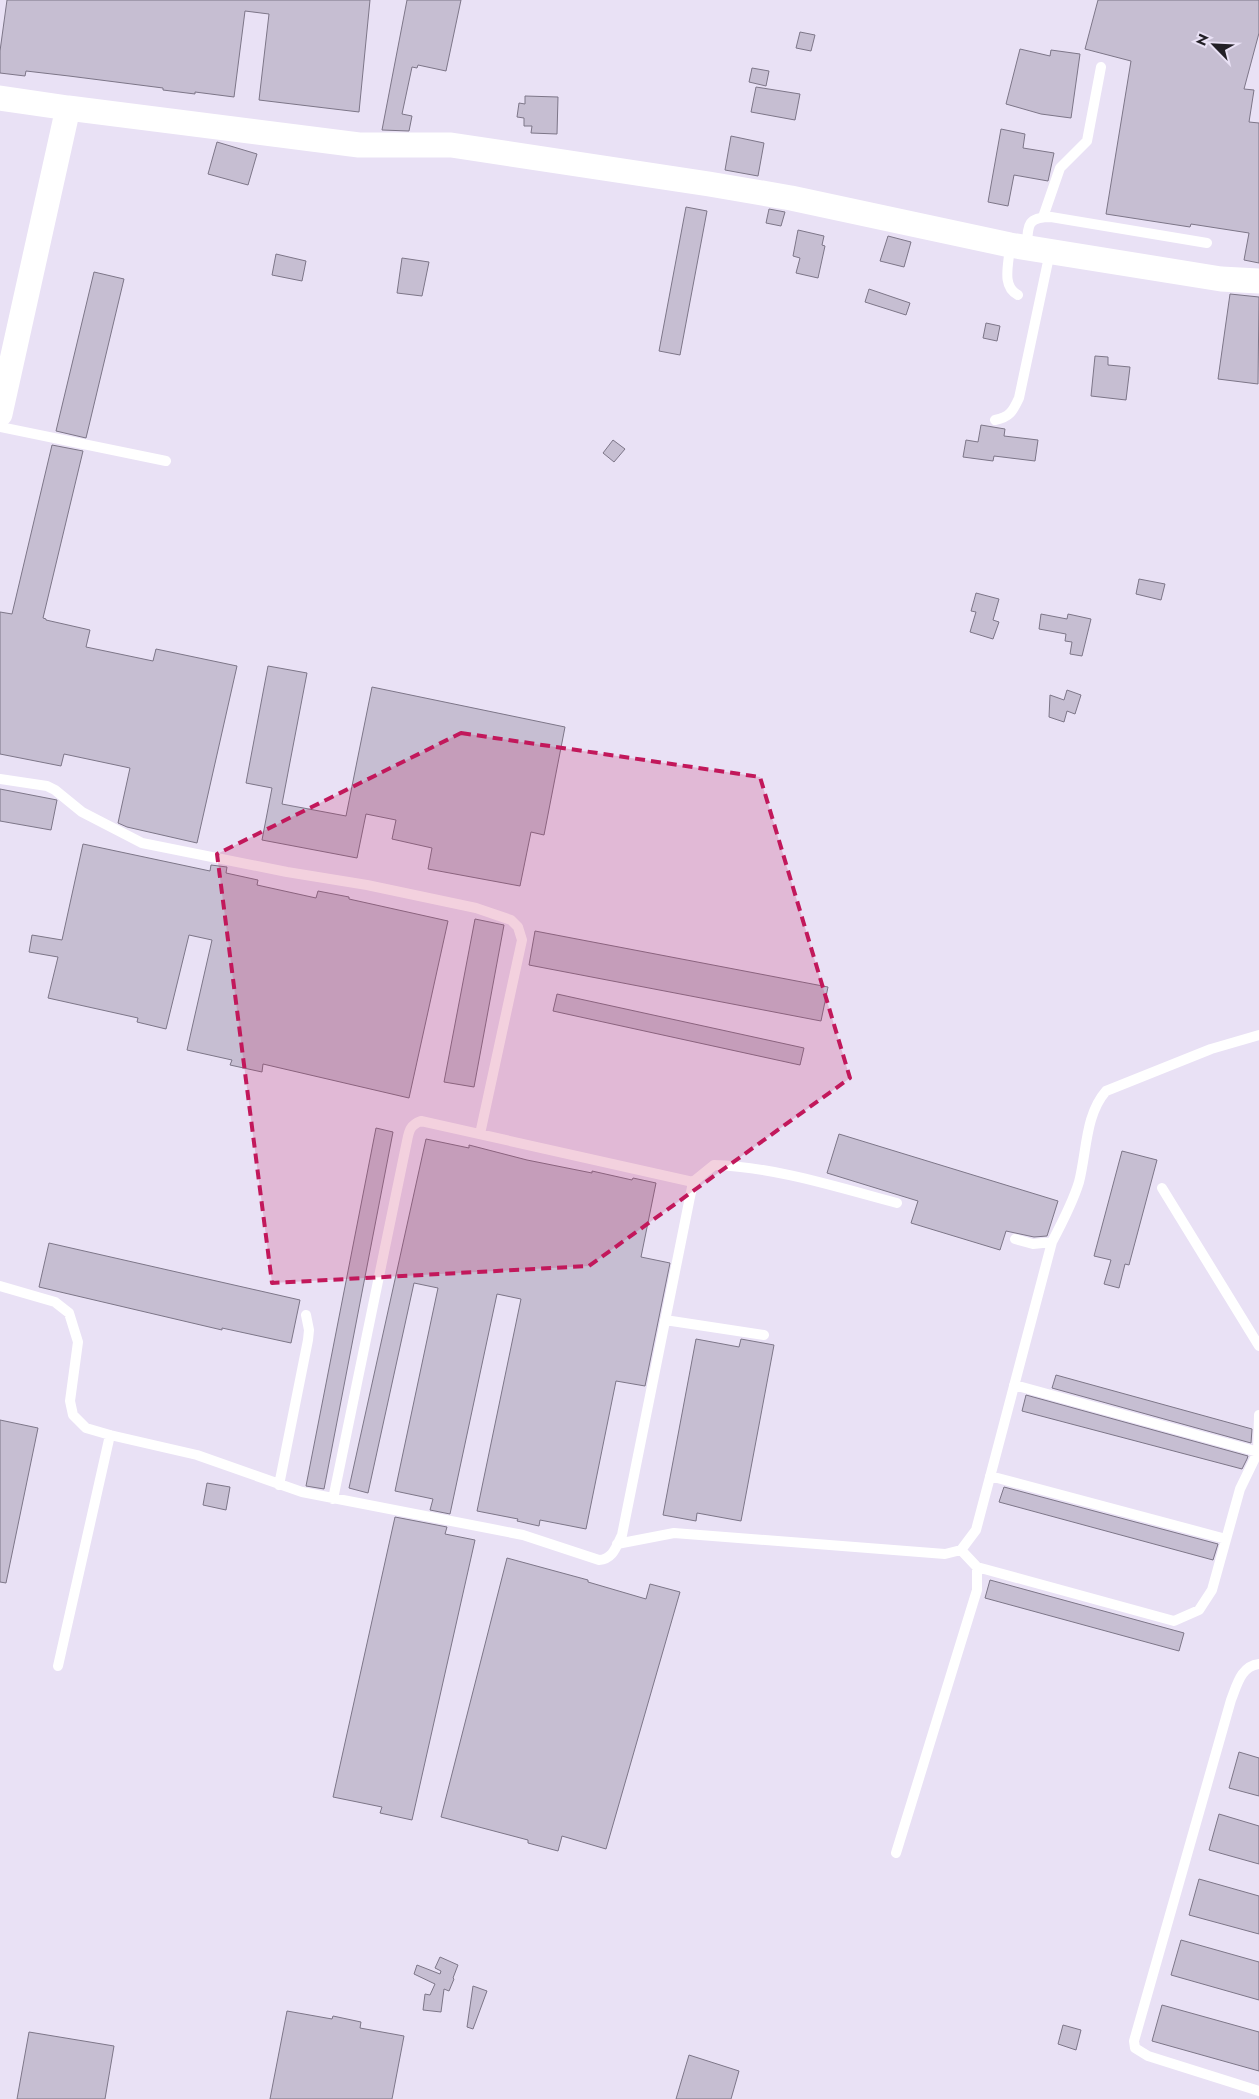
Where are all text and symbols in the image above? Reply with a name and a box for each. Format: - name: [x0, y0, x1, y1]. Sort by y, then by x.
- north arrow: [1189, 20, 1239, 70]
- text: N: [1191, 31, 1214, 49]

